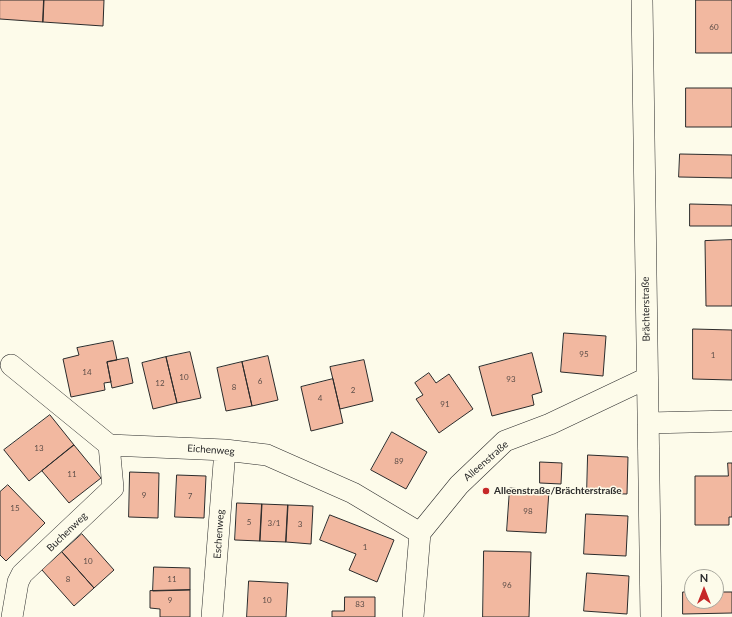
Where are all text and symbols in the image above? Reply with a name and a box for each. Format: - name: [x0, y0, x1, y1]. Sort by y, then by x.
- house number: 60: [709, 22, 719, 32]
- street label: Brächterstraße: [639, 276, 653, 342]
- house number: 95: [579, 349, 589, 359]
- house number: 1: [711, 350, 715, 360]
- house number: 14: [82, 367, 92, 377]
- house number: 10: [179, 372, 189, 382]
- house number: 93: [506, 374, 516, 384]
- house number: 6: [258, 376, 262, 386]
- house number: 12: [155, 378, 165, 388]
- house number: 8: [232, 382, 236, 392]
- house number: 2: [351, 385, 355, 395]
- house number: 4: [318, 393, 322, 403]
- house number: 91: [440, 399, 450, 409]
- street label: Alleenstraße: [461, 438, 511, 484]
- street label: Eichenweg: [187, 442, 235, 458]
- house number: 13: [34, 443, 44, 453]
- house number: 89: [394, 456, 404, 466]
- house number: 11: [67, 469, 77, 479]
- place label: Alleenstraße/Brächterstraße: [494, 485, 622, 497]
- marker: Alleenstraße/Brächterstraße: [481, 486, 491, 496]
- house number: 9: [142, 490, 146, 500]
- house number: 7: [188, 491, 192, 501]
- house number: 15: [10, 503, 20, 513]
- house number: 98: [523, 506, 533, 516]
- street label: Eschenweg: [211, 509, 227, 559]
- street label: Buchenweg: [44, 510, 90, 554]
- house number: 5: [247, 517, 251, 527]
- house number: 3/1: [268, 518, 280, 528]
- house number: 3: [298, 519, 302, 529]
- house number: 1: [363, 542, 367, 552]
- house number: 10: [83, 556, 93, 566]
- north arrow: [684, 569, 724, 609]
- text: N: [700, 571, 708, 584]
- house number: 8: [66, 574, 70, 584]
- house number: 11: [167, 574, 177, 584]
- house number: 96: [502, 580, 512, 590]
- house number: 9: [168, 595, 172, 605]
- house number: 10: [262, 595, 272, 605]
- house number: 83: [355, 599, 365, 609]

